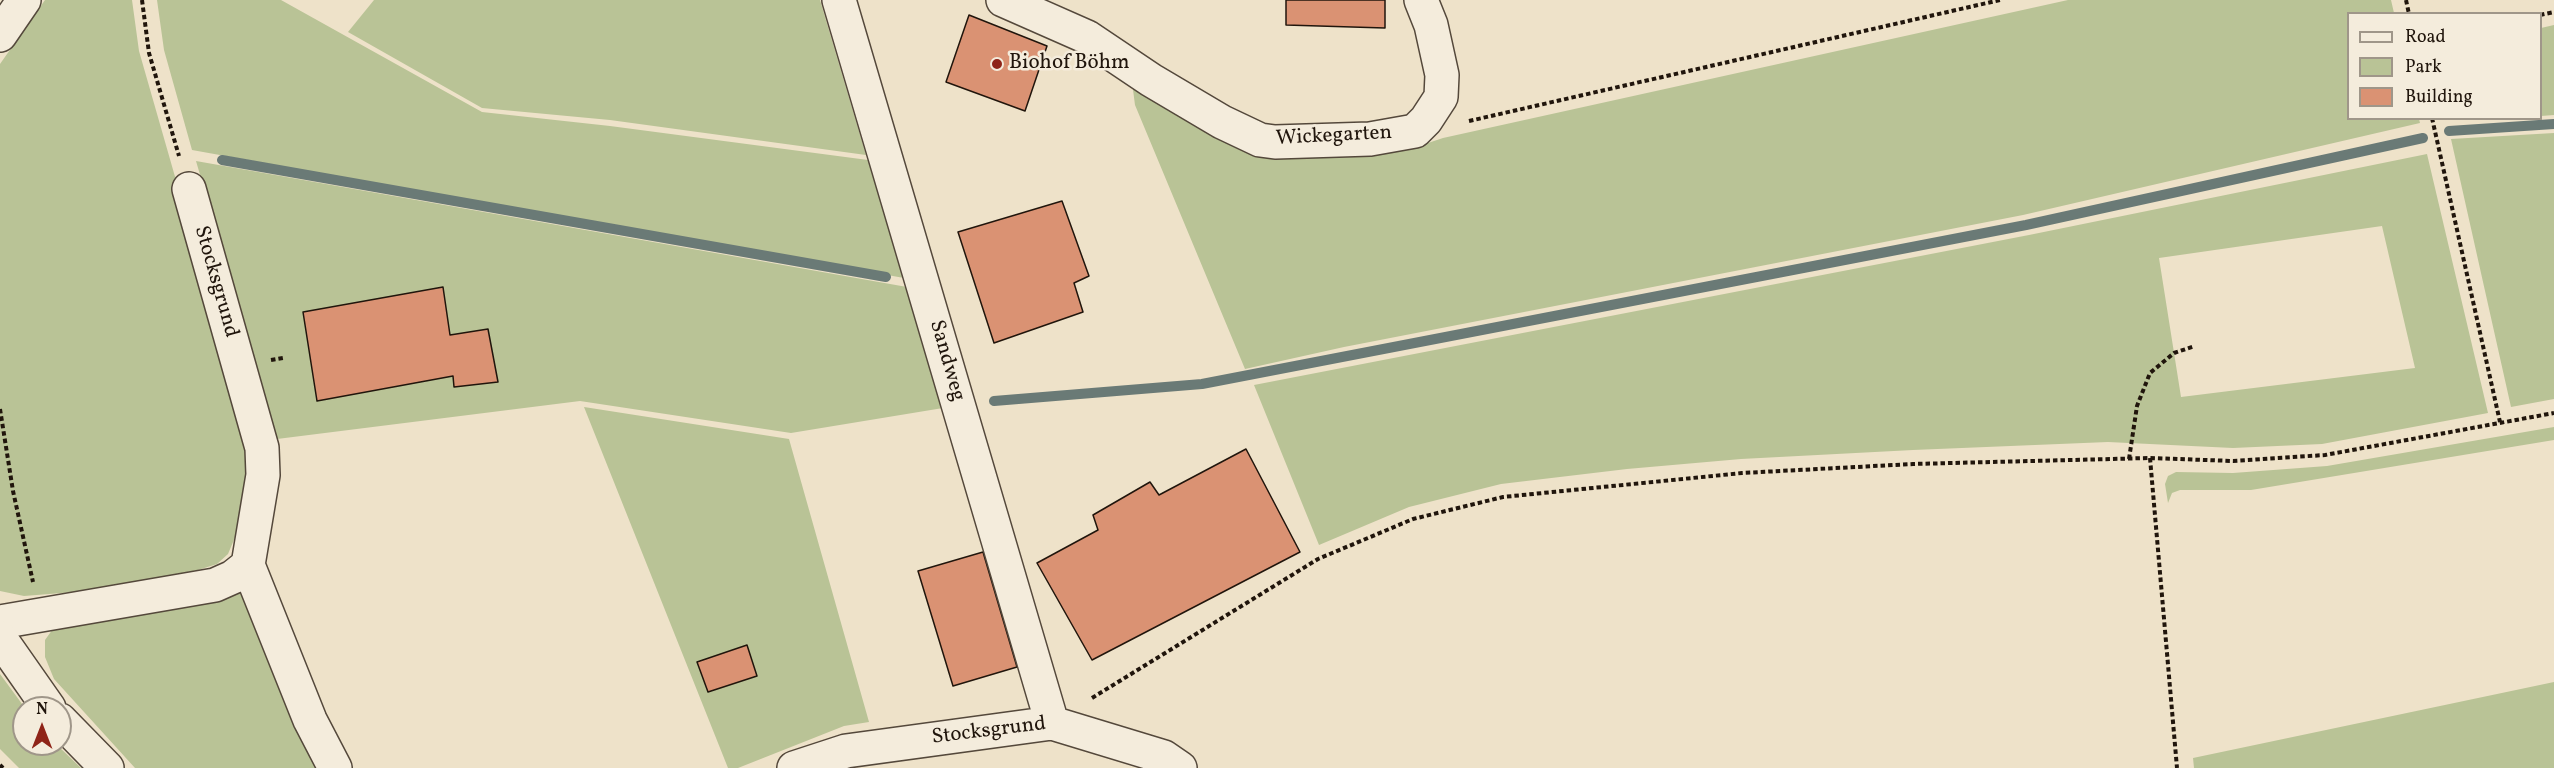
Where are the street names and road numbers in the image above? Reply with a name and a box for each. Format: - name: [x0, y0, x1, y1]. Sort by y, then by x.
- street label: Wickegarten: [1275, 121, 1393, 153]
- street label: Stocksgrund: [187, 223, 243, 341]
- street label: Sandweg: [922, 318, 970, 404]
- street label: Stocksgrund: [930, 712, 1048, 752]

